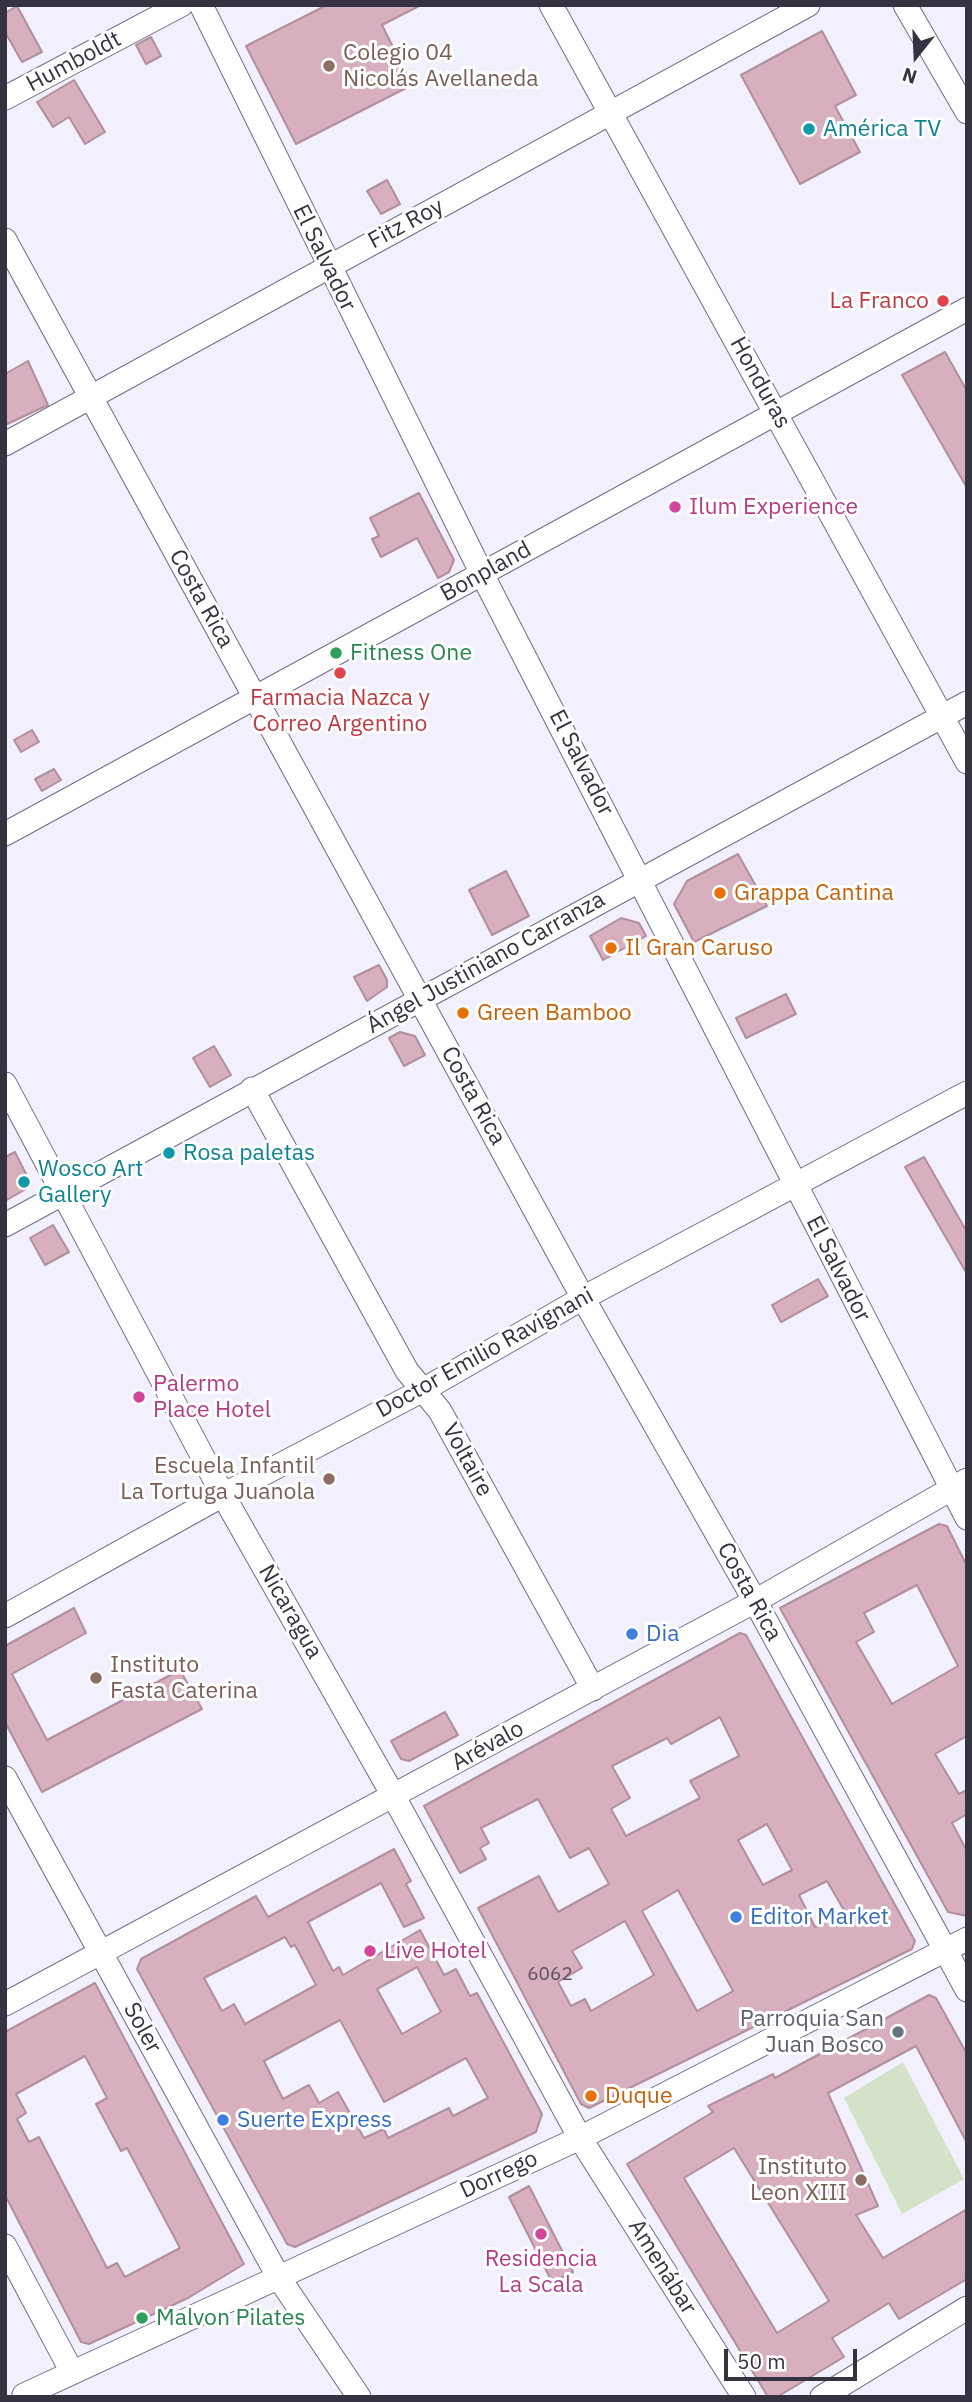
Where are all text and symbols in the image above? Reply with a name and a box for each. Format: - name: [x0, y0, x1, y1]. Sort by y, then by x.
- north arrow: [881, 21, 951, 91]
- street label: Humboldt: [22, 26, 126, 98]
- place label: Colegio 04 Nicolás Avellaneda: [343, 39, 539, 93]
- marker: Colegio 04 Nicolás Avellaneda: [321, 58, 337, 74]
- text: N: [899, 62, 920, 90]
- place label: América TV: [823, 115, 941, 143]
- marker: América TV: [801, 121, 817, 137]
- street label: Fitz Roy: [364, 193, 448, 255]
- street label: El Salvador: [286, 200, 362, 316]
- place label: La Franco: [829, 287, 929, 315]
- marker: La Franco: [935, 293, 951, 309]
- street label: Honduras: [724, 332, 796, 434]
- place label: Ilum Experience: [689, 493, 858, 521]
- marker: Ilum Experience: [667, 499, 683, 515]
- street label: Bonpland: [436, 536, 536, 608]
- street label: Costa Rica: [163, 545, 239, 653]
- place label: Fitness One: [350, 639, 472, 667]
- marker: Fitness One: [328, 645, 344, 661]
- marker: Farmacia Nazca y Correo Argentino: [332, 665, 348, 681]
- place label: Farmacia Nazca y Correo Argentino: [250, 684, 430, 738]
- street label: El Salvador: [543, 706, 619, 820]
- place label: Grappa Cantina: [734, 879, 894, 907]
- marker: Grappa Cantina: [712, 885, 728, 901]
- street label: Ángel Justiniano Carranza: [362, 886, 610, 1040]
- place label: Il Gran Caruso: [625, 934, 773, 962]
- marker: Il Gran Caruso: [603, 940, 619, 956]
- place label: Green Bamboo: [477, 999, 632, 1027]
- marker: Green Bamboo: [455, 1005, 471, 1021]
- street label: Costa Rica: [435, 1042, 511, 1150]
- place label: Rosa paletas: [183, 1139, 315, 1167]
- marker: Rosa paletas: [161, 1145, 177, 1161]
- place label: Wosco Art Gallery: [38, 1155, 143, 1209]
- marker: Wosco Art Gallery: [16, 1174, 32, 1190]
- street label: El Salvador: [800, 1212, 876, 1326]
- street label: Doctor Emilio Ravignani: [372, 1282, 598, 1424]
- place label: Palermo Place Hotel: [153, 1370, 271, 1424]
- marker: Palermo Place Hotel: [131, 1389, 147, 1405]
- street label: Voltaire: [436, 1419, 498, 1501]
- place label: Escuela Infantil La Tortuga Juanola: [120, 1452, 315, 1506]
- marker: Escuela Infantil La Tortuga Juanola: [321, 1471, 337, 1487]
- street label: Costa Rica: [711, 1538, 787, 1646]
- street label: Nicaragua: [252, 1560, 328, 1664]
- place label: Dia: [646, 1620, 679, 1648]
- marker: Dia: [624, 1626, 640, 1642]
- place label: Instituto Fasta Caterina: [110, 1651, 258, 1705]
- marker: Instituto Fasta Caterina: [88, 1670, 104, 1686]
- street label: Arévalo: [447, 1715, 529, 1777]
- place label: Editor Market: [750, 1903, 889, 1931]
- marker: Editor Market: [728, 1909, 744, 1925]
- place label: Live Hotel: [384, 1937, 486, 1965]
- marker: Live Hotel: [362, 1943, 378, 1959]
- house number: 6062: [527, 1964, 573, 1986]
- street label: Soler: [117, 1998, 167, 2058]
- place label: Parroquia San Juan Bosco: [740, 2005, 884, 2059]
- marker: Parroquia San Juan Bosco: [890, 2024, 906, 2040]
- place label: Duque: [605, 2082, 673, 2110]
- marker: Duque: [583, 2088, 599, 2104]
- place label: Suerte Express: [237, 2106, 392, 2134]
- marker: Suerte Express: [215, 2112, 231, 2128]
- street label: Dorrego: [456, 2145, 542, 2205]
- place label: Instituto Leon XIII: [750, 2153, 847, 2207]
- marker: Instituto Leon XIII: [853, 2172, 869, 2188]
- street label: Amenábar: [622, 2214, 702, 2320]
- marker: Residencia La Scala: [533, 2226, 549, 2242]
- place label: Residencia La Scala: [485, 2245, 597, 2299]
- place label: Malvon Pilates: [156, 2304, 306, 2332]
- marker: Malvon Pilates: [134, 2310, 150, 2326]
- scale bar: [727, 2336, 860, 2380]
- text: 50 m: [737, 2347, 786, 2375]

